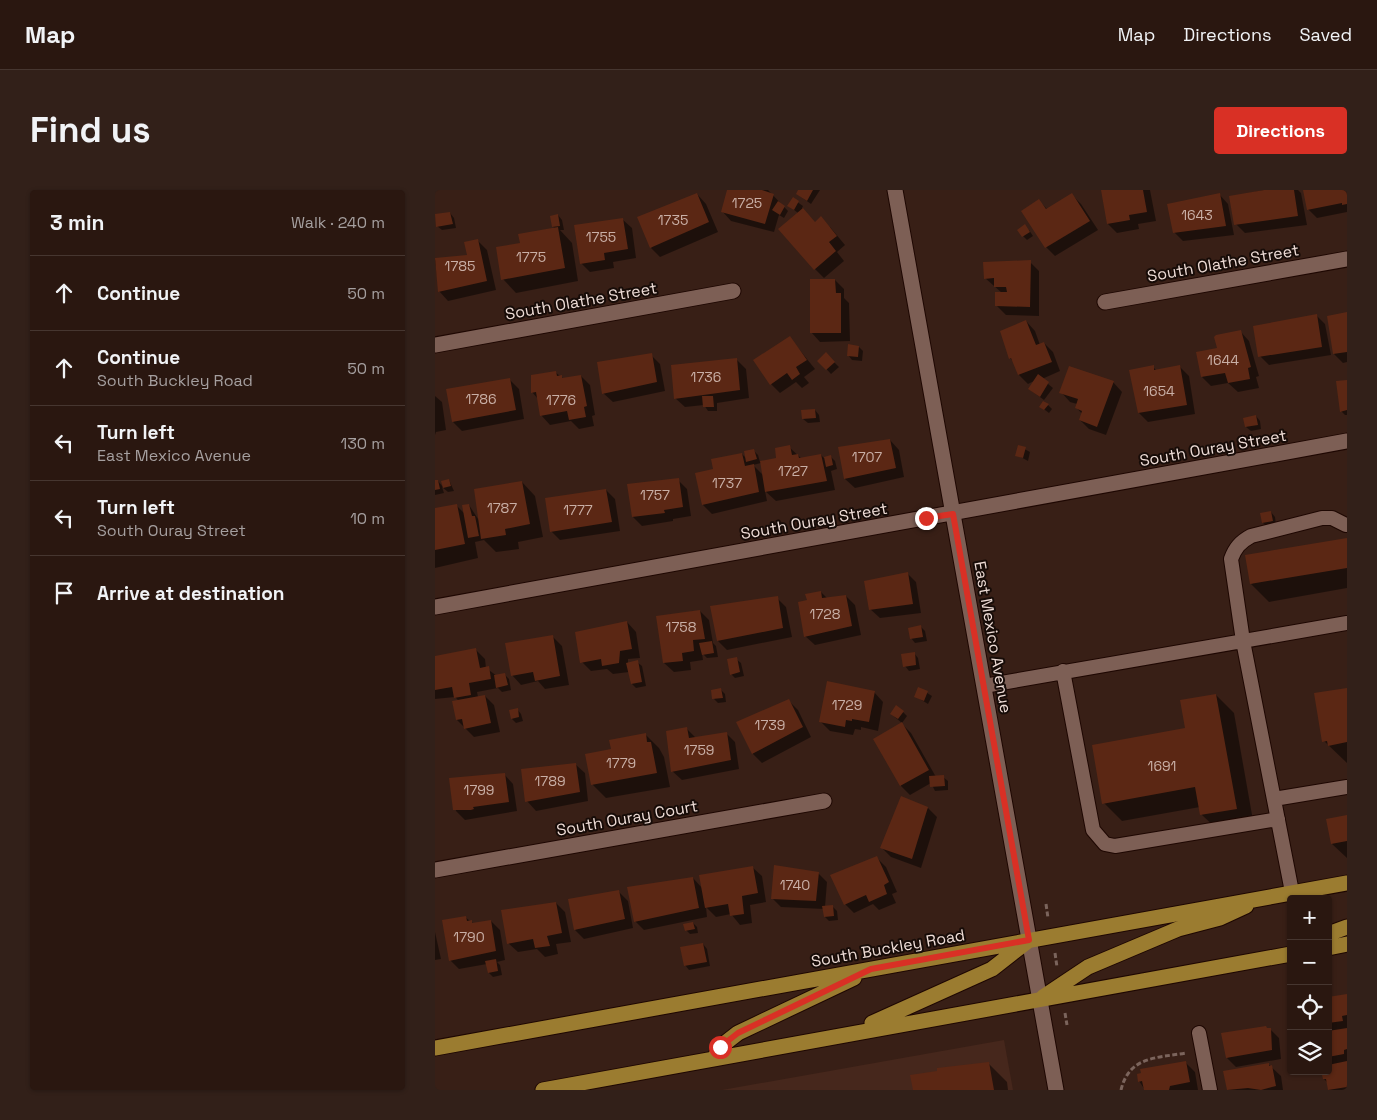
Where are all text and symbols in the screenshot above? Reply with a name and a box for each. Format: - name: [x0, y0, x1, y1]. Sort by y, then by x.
- text: Map: [25, 19, 75, 50]
- text: Map: [1118, 23, 1155, 46]
- text: Directions: [1183, 23, 1272, 46]
- text: Saved: [1300, 23, 1352, 46]
- button: Directions: [1214, 107, 1347, 154]
- text: Find us: [30, 108, 151, 152]
- house number: 1725: [732, 194, 762, 212]
- house number: 1643: [1181, 206, 1213, 224]
- text: 3 min: [50, 209, 105, 236]
- house number: 1735: [658, 211, 688, 229]
- text: Walk · 240 m: [291, 212, 385, 233]
- house number: 1755: [586, 228, 616, 246]
- street label: South Olathe Street: [1145, 239, 1301, 287]
- house number: 1775: [516, 248, 546, 266]
- house number: 1785: [445, 257, 475, 275]
- street label: South Olathe Street: [503, 277, 659, 325]
- icon: ahead: [50, 279, 78, 307]
- text: Continue: [97, 281, 180, 306]
- text: 50 m: [347, 283, 385, 304]
- text: Continue: [97, 345, 180, 370]
- house number: 1644: [1207, 351, 1239, 369]
- icon: ahead: [50, 354, 78, 382]
- text: 50 m: [347, 358, 385, 379]
- house number: 1736: [691, 368, 721, 386]
- text: South Buckley Road: [97, 370, 253, 391]
- house number: 1654: [1143, 382, 1175, 400]
- house number: 1786: [466, 390, 497, 408]
- house number: 1776: [546, 391, 576, 409]
- text: Turn left: [97, 420, 175, 445]
- street label: South Ouray Street: [1138, 425, 1288, 471]
- icon: left: [50, 429, 78, 457]
- text: 130 m: [341, 433, 385, 454]
- text: East Mexico Avenue: [97, 445, 251, 466]
- house number: 1707: [852, 448, 882, 466]
- house number: 1727: [778, 462, 808, 480]
- house number: 1737: [712, 474, 742, 492]
- house number: 1757: [640, 486, 670, 504]
- text: Turn left: [97, 495, 175, 520]
- street label: South Ouray Street: [739, 498, 889, 544]
- house number: 1787: [487, 499, 517, 517]
- house number: 1777: [563, 501, 593, 519]
- icon: left: [50, 504, 78, 532]
- route end: [915, 507, 938, 530]
- text: 10 m: [350, 508, 385, 529]
- text: South Ouray Street: [97, 520, 246, 541]
- street label: East Mexico Avenue: [969, 559, 1017, 715]
- icon: arrive: [50, 579, 78, 607]
- text: Arrive at destination: [97, 581, 285, 606]
- house number: 1728: [810, 605, 841, 623]
- house number: 1758: [666, 618, 697, 636]
- house number: 1729: [832, 696, 862, 714]
- house number: 1739: [755, 716, 785, 734]
- house number: 1759: [684, 741, 714, 759]
- house number: 1779: [606, 754, 636, 772]
- house number: 1691: [1148, 757, 1176, 775]
- house number: 1789: [535, 772, 566, 790]
- house number: 1799: [464, 781, 494, 799]
- street label: South Ouray Court: [555, 795, 699, 841]
- house number: 1740: [780, 876, 810, 894]
- map controls: [1287, 895, 1332, 1075]
- button: +: [1287, 895, 1332, 940]
- street label: South Buckley Road: [809, 924, 967, 972]
- house number: 1790: [453, 928, 485, 946]
- button: −: [1287, 940, 1332, 985]
- button: locate: [1287, 985, 1332, 1030]
- button: layers: [1287, 1030, 1332, 1075]
- route start: [709, 1036, 732, 1059]

